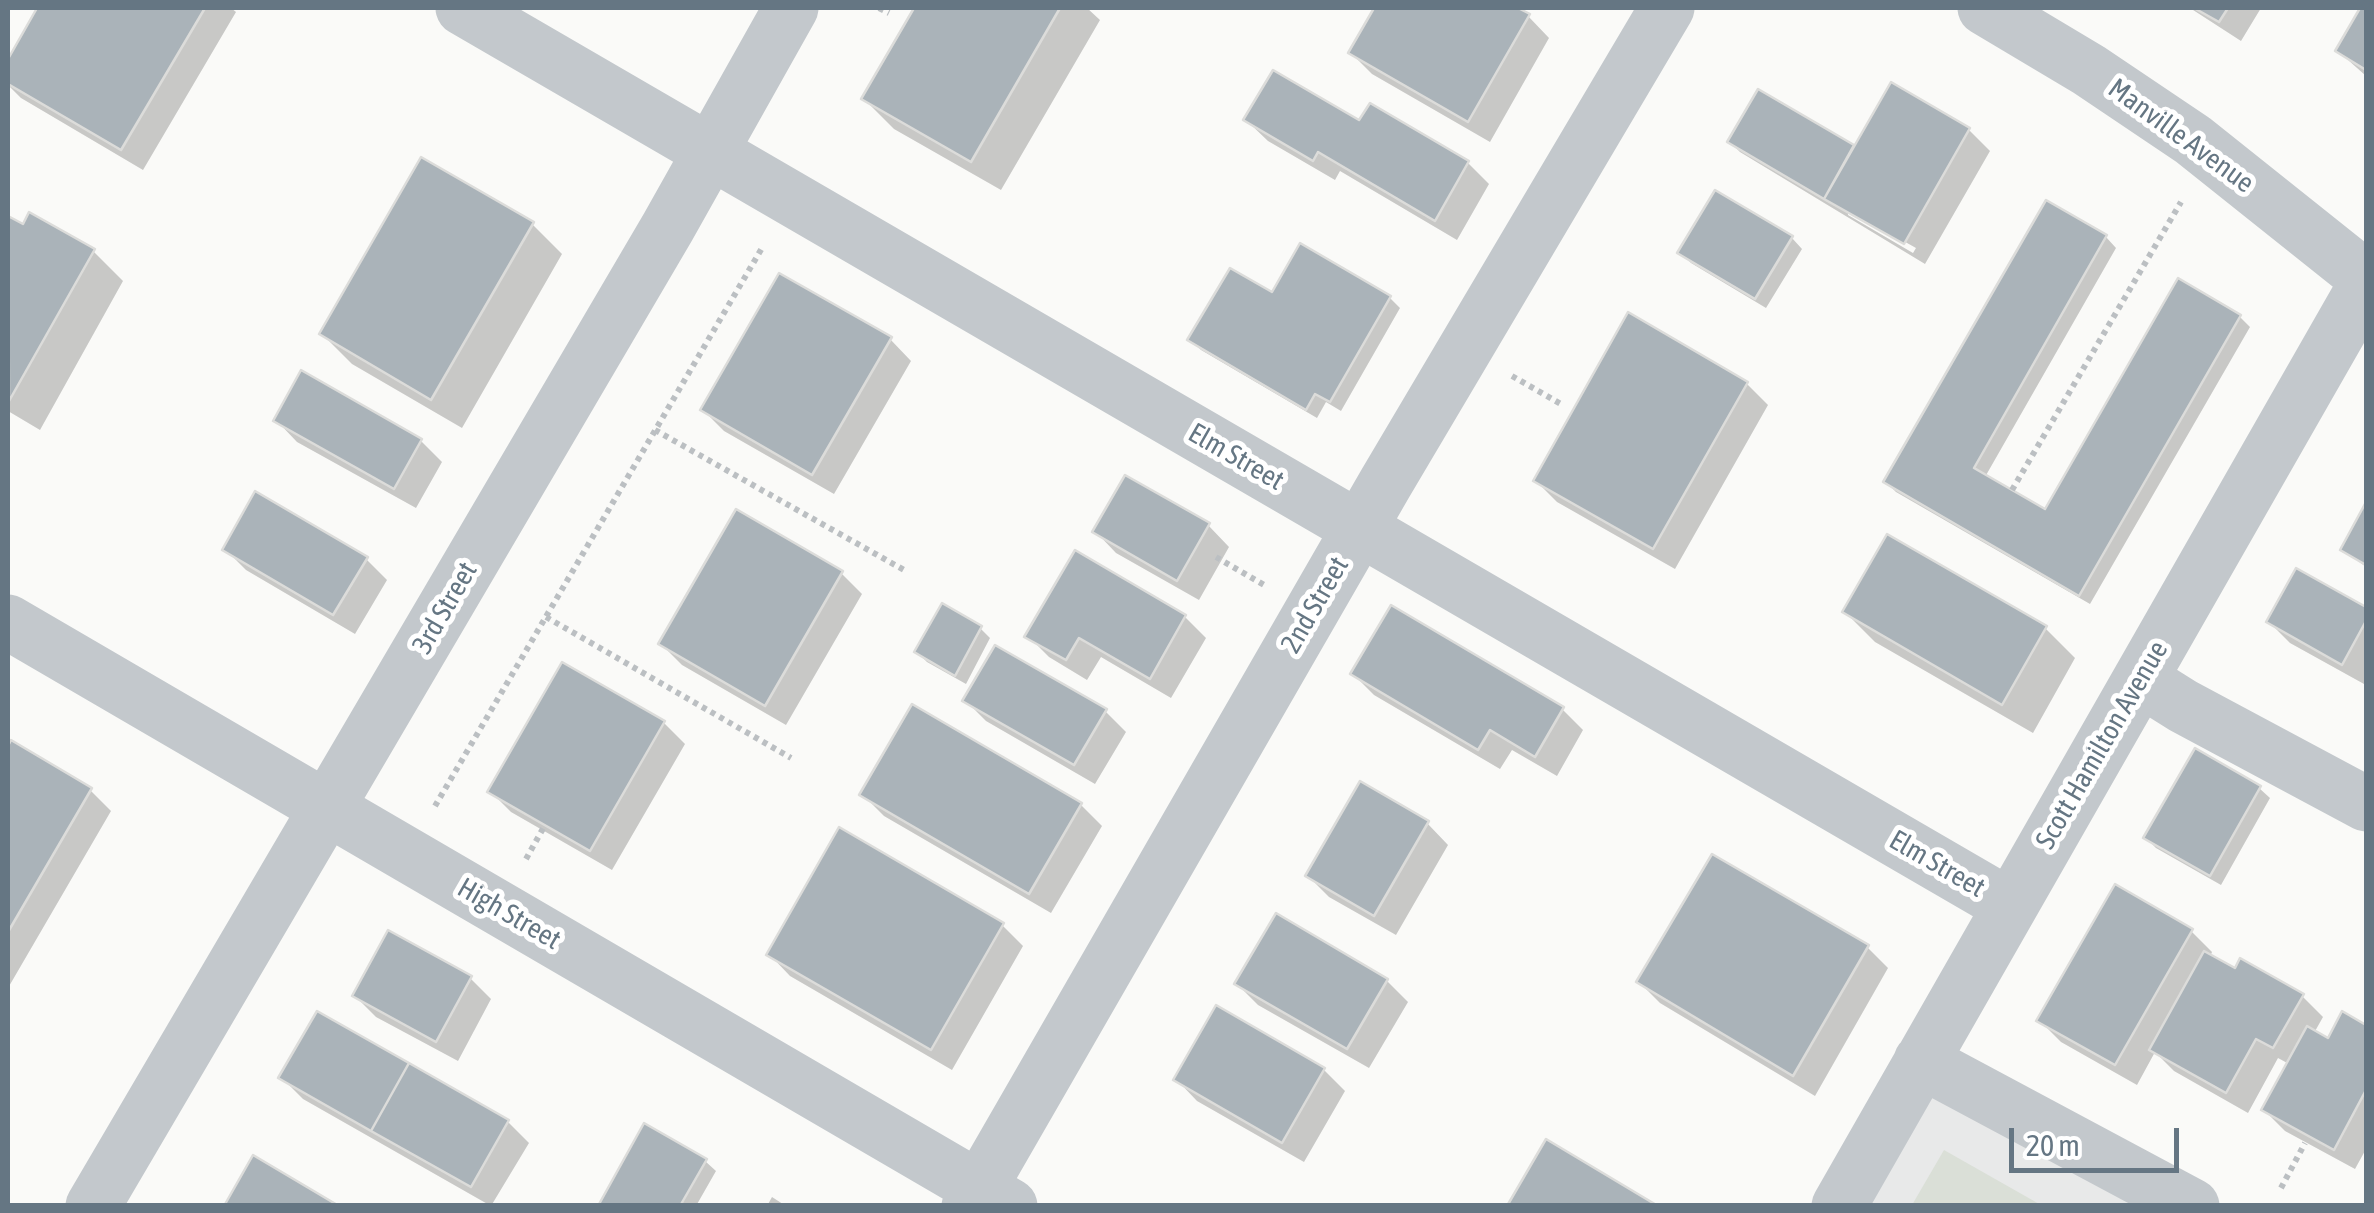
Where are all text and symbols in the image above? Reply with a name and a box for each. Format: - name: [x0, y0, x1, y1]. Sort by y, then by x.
- street label: Manville Avenue: [2102, 72, 2260, 200]
- street label: Elm Street: [1182, 416, 1290, 498]
- street label: 2nd Street: [1274, 551, 1356, 659]
- street label: 3rd Street: [405, 556, 485, 660]
- street label: Scott Hamilton Avenue: [2029, 635, 2175, 855]
- street label: Elm Street: [1883, 823, 1991, 905]
- street label: High Street: [451, 871, 567, 957]
- scale bar: [2014, 1108, 2184, 1170]
- text: 20 m: [2026, 1128, 2080, 1162]

